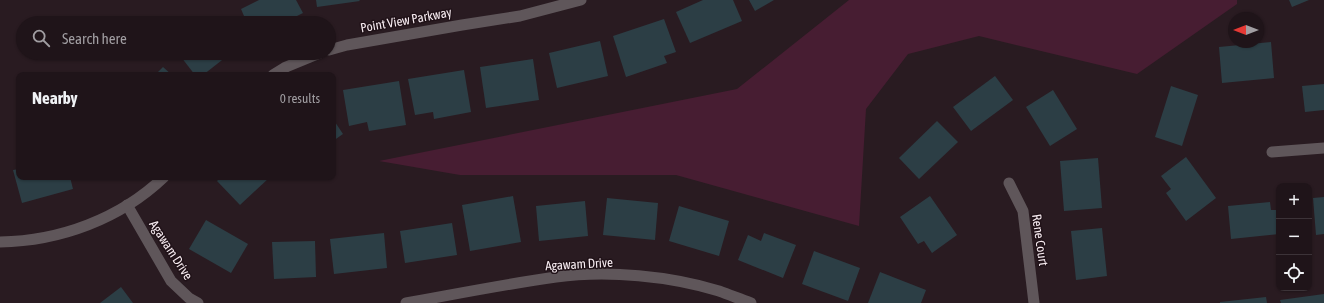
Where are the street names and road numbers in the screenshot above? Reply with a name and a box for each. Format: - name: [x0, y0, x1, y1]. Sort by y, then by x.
- street label: Point View Parkway: [359, 4, 454, 35]
- street label: Rene Court: [1029, 213, 1051, 267]
- street label: Agawam Drive: [146, 217, 196, 283]
- street label: Agawam Drive: [545, 255, 613, 273]

